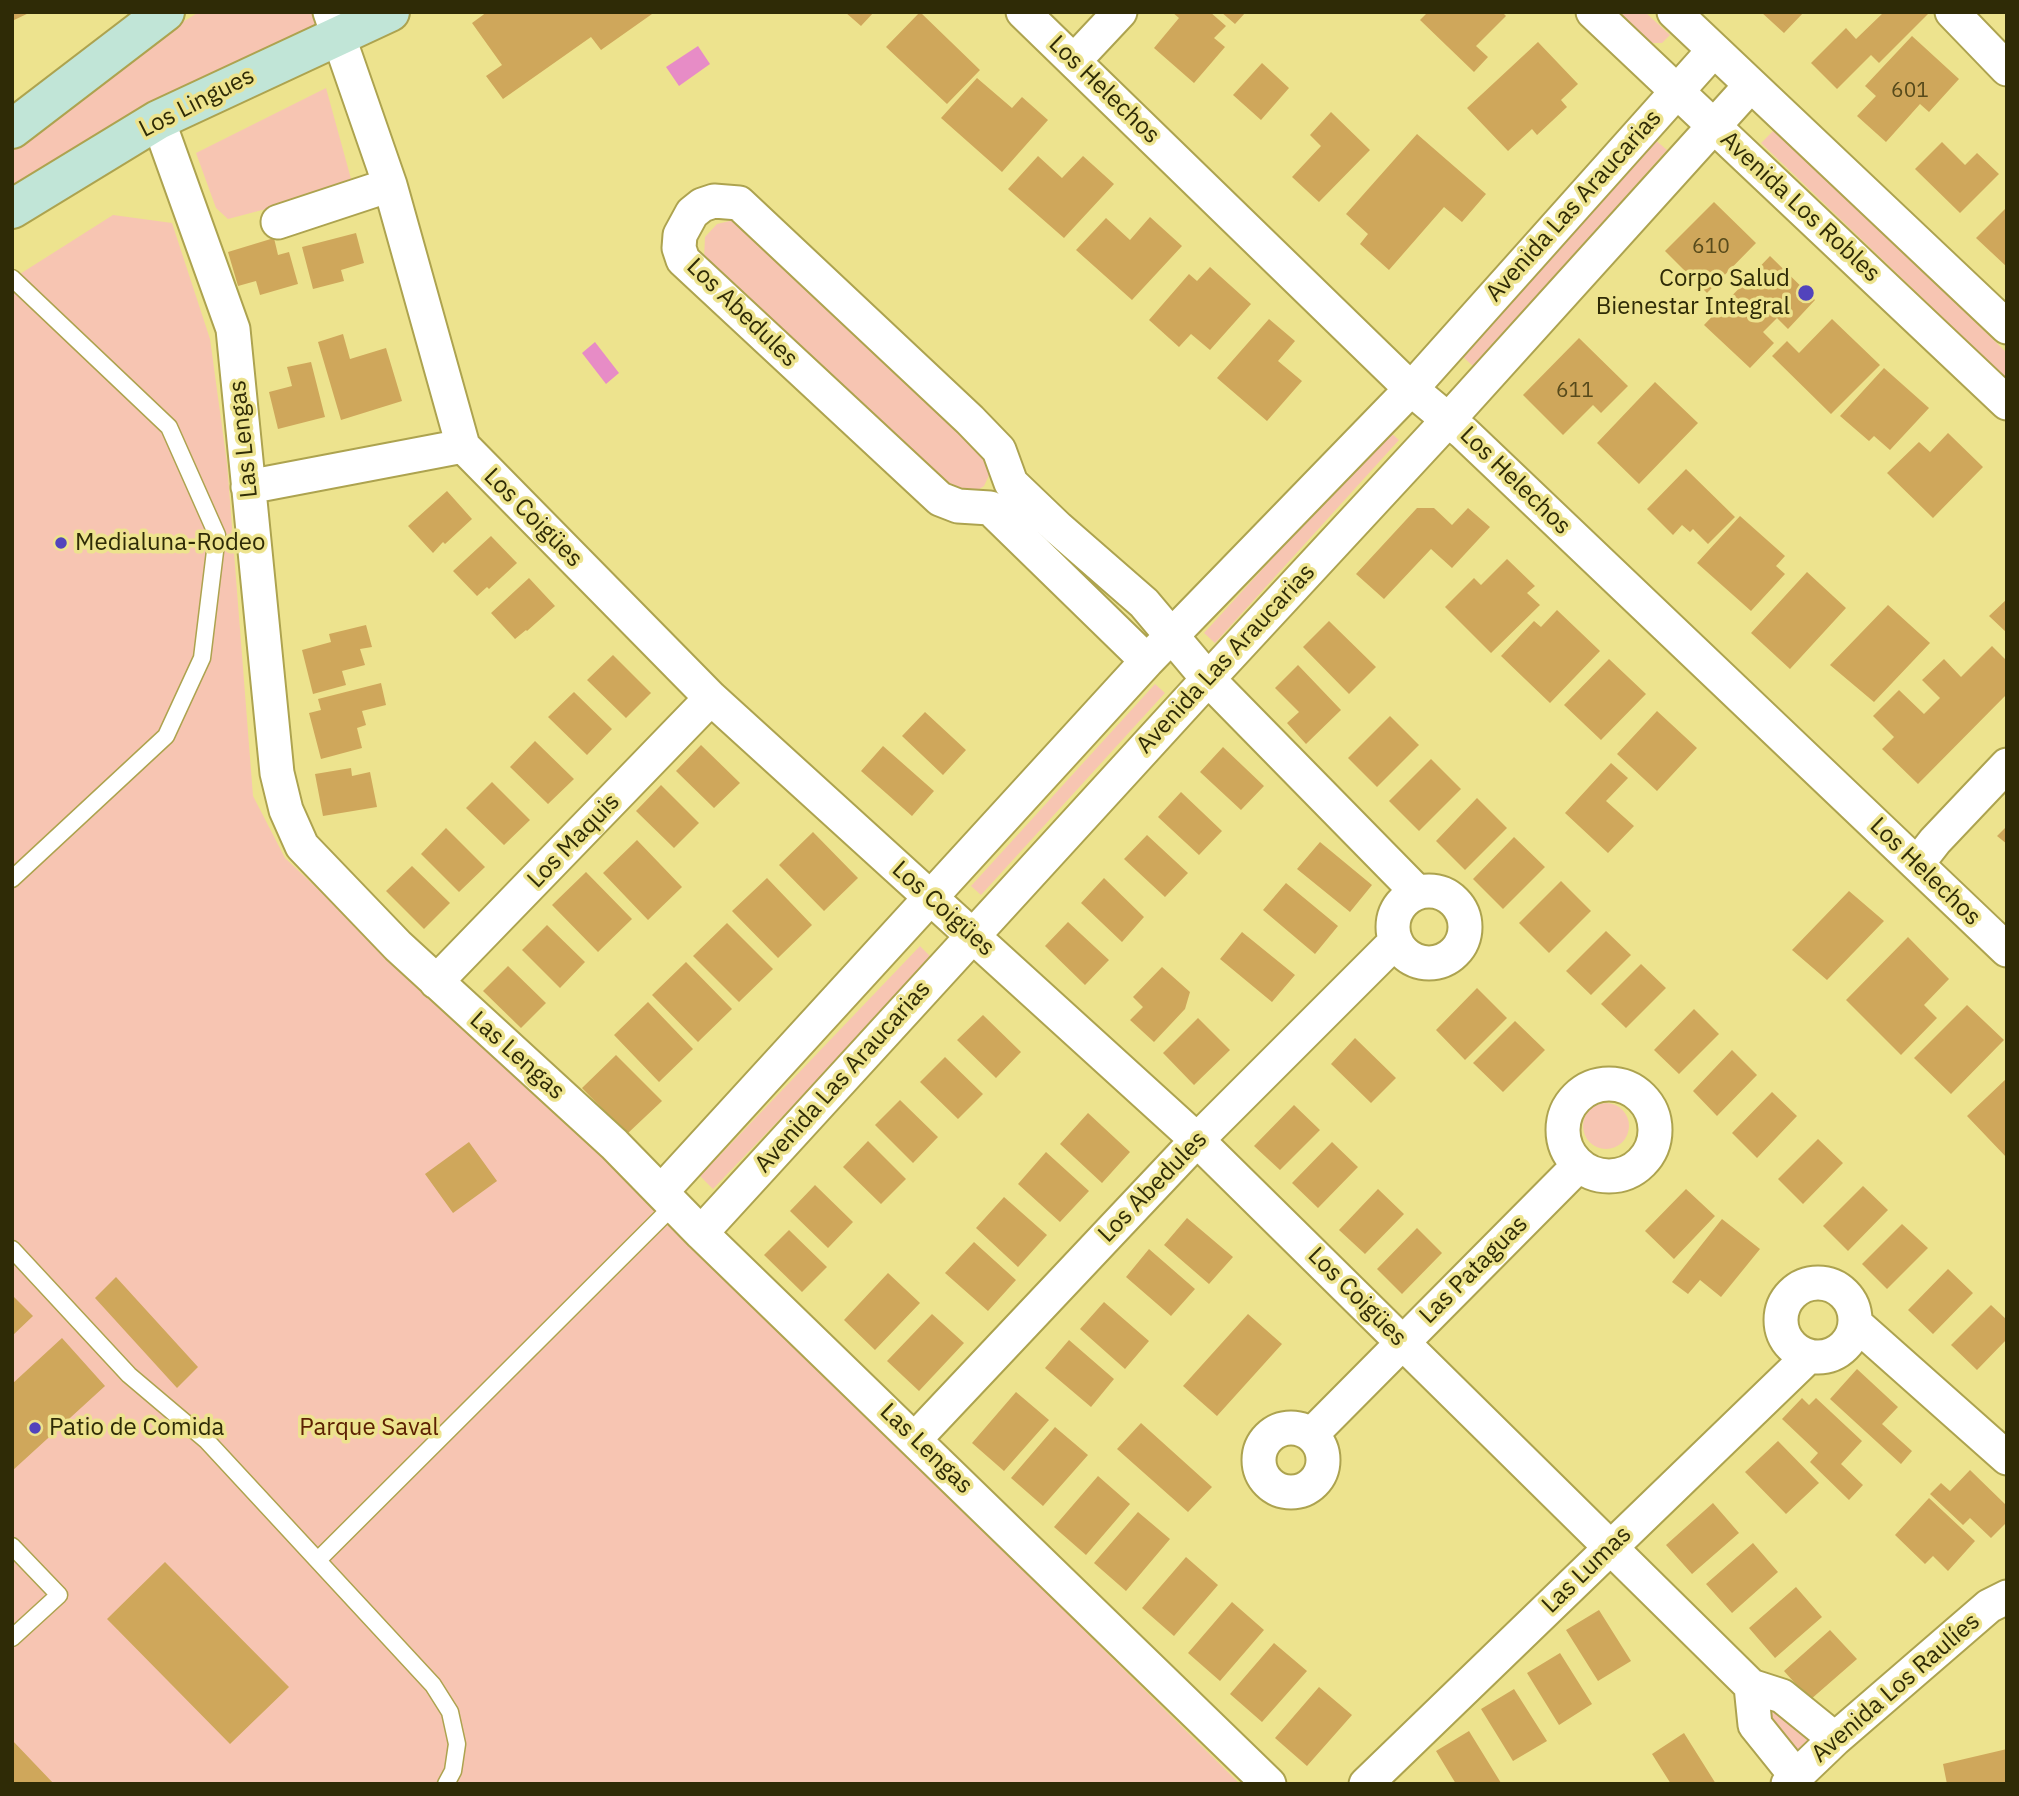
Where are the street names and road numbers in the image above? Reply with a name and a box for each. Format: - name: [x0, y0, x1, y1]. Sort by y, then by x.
- street label: Los Helechos: [1042, 30, 1166, 150]
- street label: Los Lingues: [135, 62, 259, 144]
- street label: Avenida Las Araucarias: [1480, 104, 1668, 308]
- street label: Avenida Los Robles: [1714, 126, 1886, 288]
- street label: Los Abedules: [680, 253, 804, 373]
- street label: Las Lengas: [224, 379, 264, 499]
- street label: Los Helechos: [1453, 421, 1577, 541]
- street label: Los Coigües: [478, 463, 588, 573]
- street label: Avenida Las Araucarias: [1131, 558, 1321, 760]
- street label: Los Maquis: [522, 788, 626, 894]
- street label: Los Helechos: [1863, 812, 1987, 932]
- street label: Los Coigües: [886, 855, 1000, 963]
- street label: Avenida Las Araucarias: [749, 975, 937, 1179]
- street label: Las Lengas: [464, 1006, 570, 1106]
- street label: Los Abedules: [1093, 1125, 1213, 1249]
- street label: Las Pataguas: [1414, 1210, 1534, 1330]
- street label: Los Coigües: [1302, 1242, 1412, 1352]
- street label: Las Lengas: [874, 1398, 978, 1500]
- street label: Las Lumas: [1536, 1520, 1638, 1620]
- street label: Avenida Los Raulíes: [1806, 1607, 1986, 1769]

